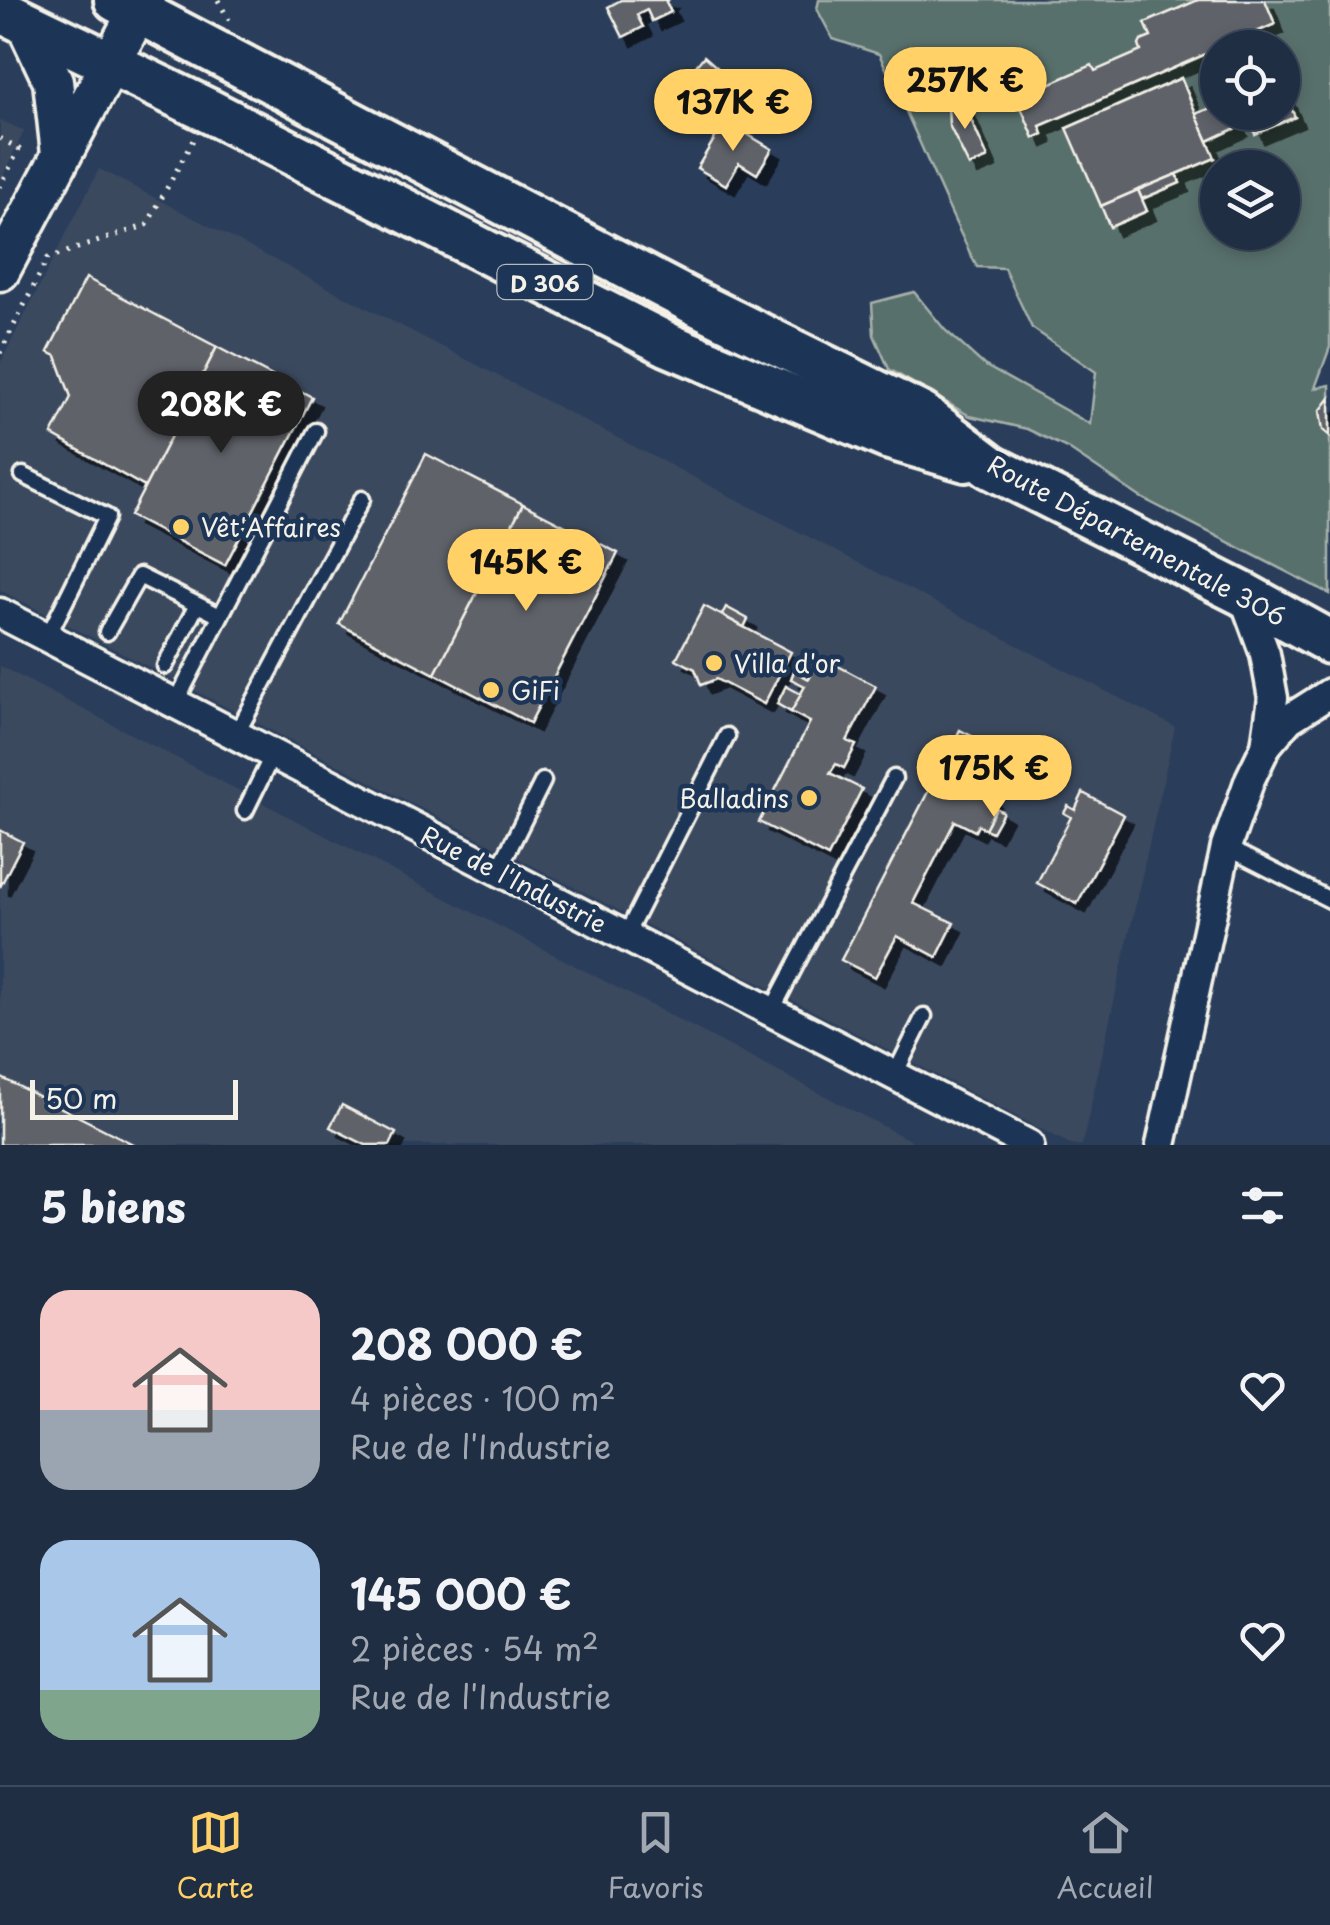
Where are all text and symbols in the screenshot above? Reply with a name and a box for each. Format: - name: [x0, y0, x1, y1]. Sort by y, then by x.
- map controls: [1200, 30, 1300, 250]
- button: locate: [1200, 30, 1300, 130]
- pin: 257K €: [884, 47, 1046, 132]
- text: 257K €: [906, 55, 1024, 103]
- pin: 137K €: [652, 69, 814, 154]
- text: 137K €: [676, 77, 790, 125]
- button: layers: [1200, 150, 1300, 250]
- road number: D 306: [498, 265, 592, 299]
- pin: 208K €: [140, 371, 302, 456]
- text: 208K €: [160, 379, 282, 427]
- street label: Route Départementale 306: [981, 445, 1293, 635]
- place label: Vêt'Affaires: [201, 508, 341, 546]
- marker: Vêt'Affaires: [170, 516, 192, 538]
- pin: 145K €: [445, 529, 607, 614]
- text: 145K €: [469, 537, 583, 585]
- place label: Villa d'or: [734, 644, 841, 682]
- marker: Villa d'or: [703, 652, 725, 674]
- place label: GiFi: [511, 671, 560, 709]
- marker: GiFi: [480, 679, 502, 701]
- pin: 175K €: [913, 735, 1075, 820]
- text: 175K €: [939, 743, 1049, 791]
- place label: Balladins: [679, 779, 789, 817]
- marker: Balladins: [798, 787, 820, 809]
- street label: Rue de l'Industrie: [414, 816, 614, 942]
- scale bar: [30, 1075, 238, 1120]
- text: 50 m: [45, 1076, 118, 1119]
- text: 5 biens: [40, 1174, 186, 1237]
- icon: filters: [1235, 1178, 1290, 1233]
- text: 208 000 €: [350, 1311, 583, 1374]
- icon: home: [120, 1330, 240, 1450]
- icon: heart: [1235, 1363, 1290, 1418]
- text: 4 pièces · 100 m²: [350, 1374, 616, 1422]
- text: Rue de l'Industrie: [350, 1422, 611, 1470]
- text: 145 000 €: [350, 1561, 572, 1624]
- icon: home: [120, 1580, 240, 1700]
- icon: heart: [1235, 1613, 1290, 1668]
- text: 2 pièces · 54 m²: [350, 1624, 599, 1672]
- text: Rue de l'Industrie: [350, 1672, 611, 1720]
- tab: Carte: [177, 1805, 254, 1908]
- tab: Favoris: [607, 1805, 704, 1908]
- tab: Accueil: [1057, 1805, 1153, 1908]

